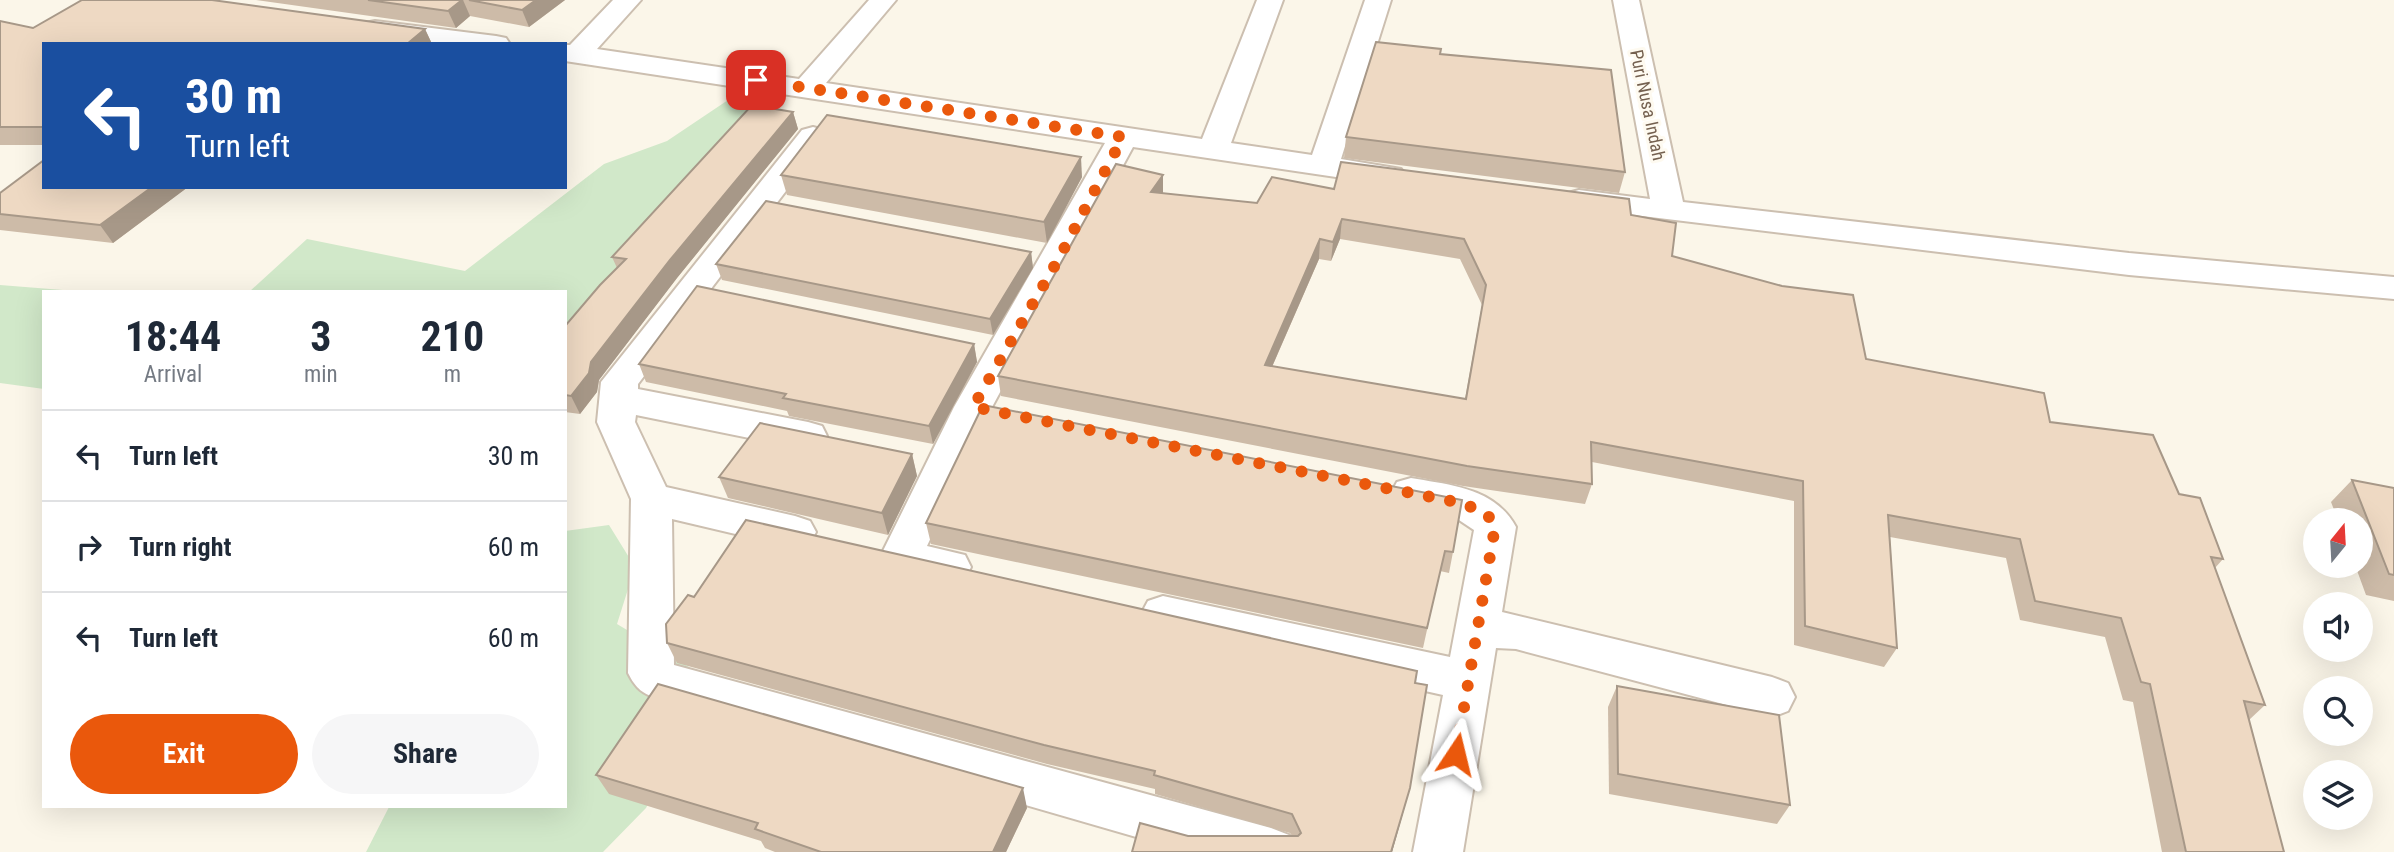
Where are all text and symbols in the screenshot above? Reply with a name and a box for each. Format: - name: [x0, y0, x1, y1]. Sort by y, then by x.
- street label: Puri Nusa Indah: [1626, 48, 1670, 162]
- pin: [726, 50, 786, 110]
- icon: arrive: [737, 61, 775, 99]
- text: 30 m: [185, 68, 282, 125]
- icon: left: [70, 70, 161, 161]
- text: Turn left: [185, 127, 290, 165]
- text: 18:44: [125, 312, 221, 361]
- text: 3: [310, 312, 331, 361]
- text: 210: [420, 312, 484, 361]
- text: Arrival: [144, 361, 202, 388]
- text: min: [304, 361, 338, 388]
- text: m: [444, 361, 461, 388]
- icon: left: [70, 437, 108, 475]
- text: Turn left: [129, 441, 218, 471]
- text: 30 m: [488, 441, 539, 471]
- north arrow: [2303, 508, 2373, 578]
- map controls: [2303, 508, 2373, 830]
- icon: right: [70, 528, 108, 566]
- text: Turn right: [129, 532, 231, 562]
- text: 60 m: [488, 532, 539, 562]
- button: sound: [2303, 592, 2373, 662]
- icon: left: [70, 619, 108, 657]
- text: Turn left: [129, 623, 218, 653]
- text: 60 m: [488, 623, 539, 653]
- button: search: [2303, 676, 2373, 746]
- button: Exit: [70, 714, 298, 794]
- button: Share: [312, 714, 539, 794]
- position arrow: [1419, 717, 1493, 791]
- button: layers: [2303, 760, 2373, 830]

